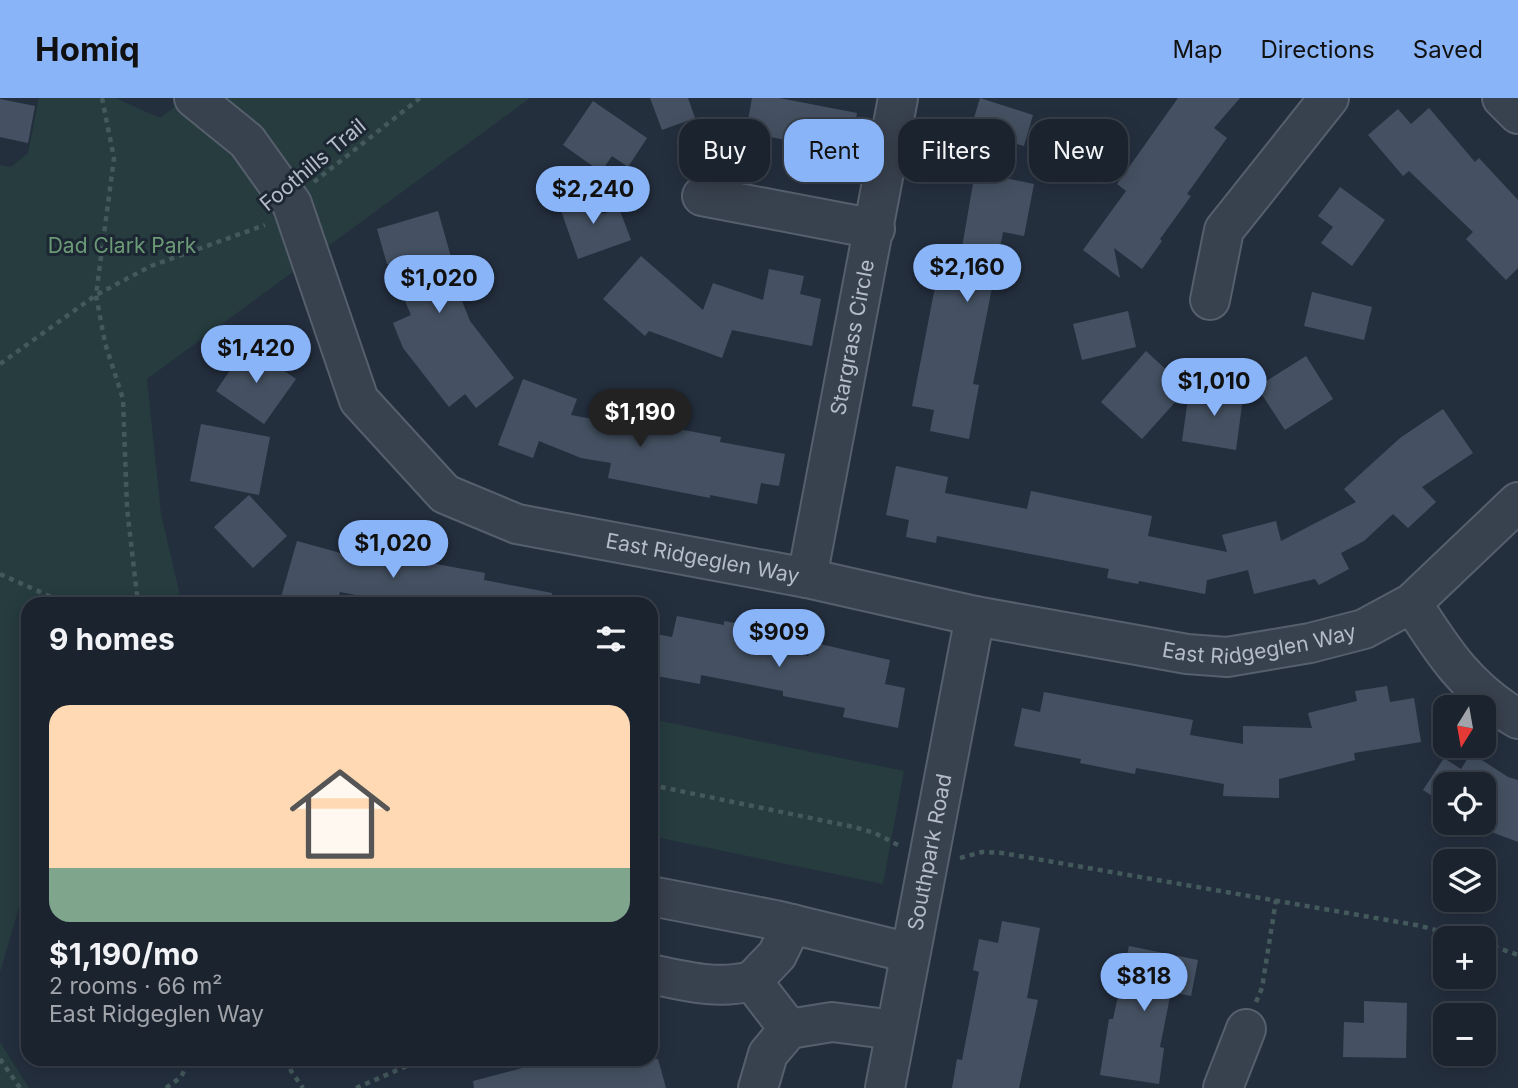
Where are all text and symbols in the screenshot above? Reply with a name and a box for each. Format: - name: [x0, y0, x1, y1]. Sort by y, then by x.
- text: Homiq: [35, 29, 140, 69]
- text: Map: [1173, 35, 1222, 64]
- text: Directions: [1260, 35, 1375, 64]
- text: Saved: [1413, 35, 1483, 64]
- street label: Foothills Trail: [255, 113, 371, 216]
- chip: Buy: [679, 119, 770, 182]
- chip: Rent: [784, 119, 884, 182]
- chip: Filters: [898, 119, 1015, 182]
- chip: New: [1029, 119, 1128, 182]
- pin: $2,240: [536, 166, 650, 226]
- text: $2,240: [552, 175, 634, 203]
- park label: Dad Clark Park: [48, 233, 197, 258]
- pin: $2,160: [910, 244, 1024, 304]
- text: $2,160: [929, 253, 1005, 281]
- pin: $1,020: [382, 256, 496, 315]
- street label: Stargrass Circle: [825, 257, 879, 417]
- text: $1,020: [400, 264, 478, 292]
- pin: $1,420: [199, 326, 313, 385]
- text: $1,420: [217, 334, 295, 362]
- pin: $1,010: [1157, 358, 1271, 418]
- text: $1,010: [1178, 367, 1250, 395]
- pin: $1,190: [583, 390, 697, 449]
- text: $1,190: [605, 398, 675, 426]
- pin: $1,020: [336, 520, 450, 580]
- street label: East Ridgeglen Way: [604, 528, 802, 588]
- text: $1,020: [354, 529, 432, 557]
- pin: $909: [738, 610, 820, 669]
- text: $909: [749, 618, 809, 646]
- street label: East Ridgeglen Way: [1160, 619, 1359, 669]
- icon: filters: [592, 620, 630, 658]
- text: 9 homes: [49, 621, 175, 657]
- north arrow: [1433, 695, 1496, 758]
- map controls: [1433, 695, 1496, 1066]
- icon: home: [277, 751, 403, 877]
- street label: Southpark Road: [902, 772, 957, 933]
- button: locate: [1433, 772, 1496, 835]
- button: layers: [1433, 849, 1496, 912]
- button: +: [1433, 926, 1496, 989]
- text: $1,190/mo: [49, 936, 199, 972]
- pin: $818: [1103, 954, 1185, 1013]
- text: $818: [1117, 962, 1171, 990]
- text: 2 rooms · 66 m²: [49, 972, 223, 1000]
- text: East Ridgeglen Way: [49, 1000, 264, 1028]
- button: −: [1433, 1003, 1496, 1066]

